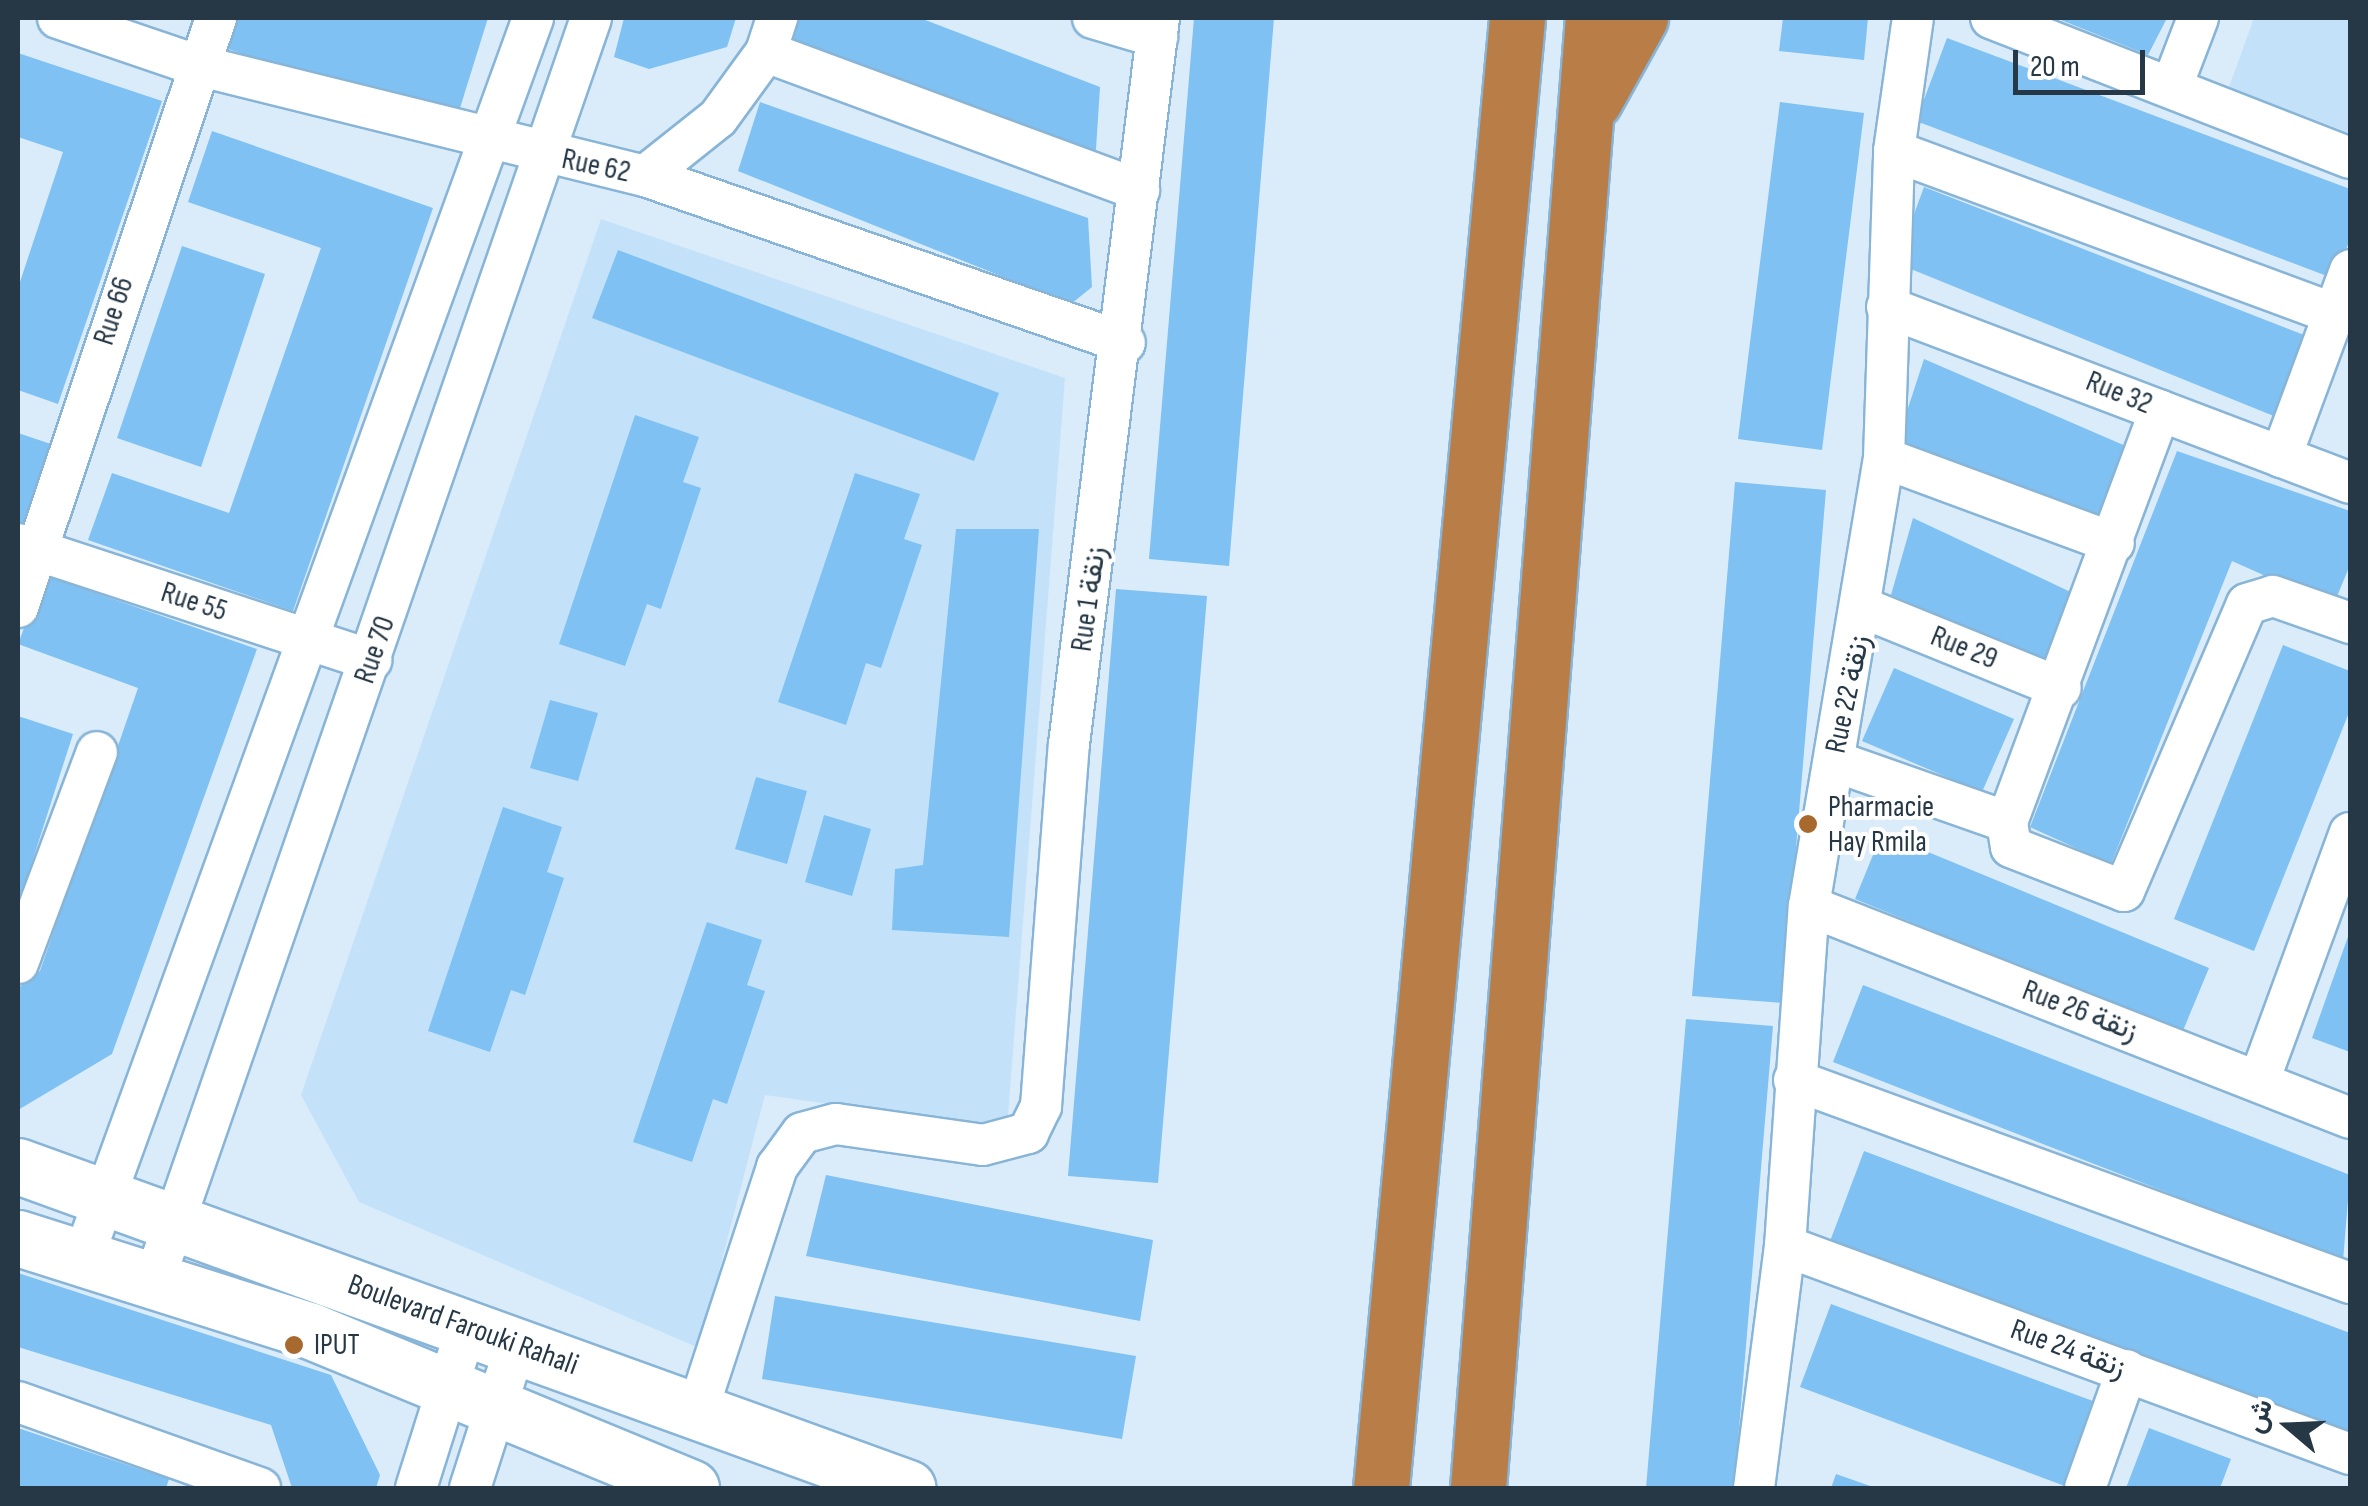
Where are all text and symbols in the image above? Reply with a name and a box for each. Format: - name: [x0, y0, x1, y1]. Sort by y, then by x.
- scale bar: [2018, 30, 2150, 92]
- text: 20 m: [2030, 49, 2080, 85]
- street label: Rue 62: [559, 141, 633, 191]
- street label: Rue 66: [86, 272, 142, 350]
- street label: Rue 32: [2081, 364, 2157, 422]
- street label: Rue 1 زنقة: [1064, 544, 1114, 654]
- street label: Rue 55: [156, 574, 232, 630]
- street label: Rue 70: [347, 612, 403, 688]
- street label: Rue 29: [1925, 618, 2003, 678]
- street label: Rue 22 زنقة: [1818, 632, 1878, 756]
- place label: Pharmacie Hay Rmila: [1828, 789, 1934, 860]
- marker: Pharmacie Hay Rmila: [1797, 813, 1819, 835]
- street label: Rue 26 زنقة: [2017, 973, 2143, 1049]
- street label: Boulevard Farouki Rahali: [343, 1267, 583, 1383]
- street label: Rue 24 زنقة: [2005, 1312, 2131, 1386]
- place label: IPUT: [314, 1327, 360, 1363]
- marker: IPUT: [283, 1334, 305, 1356]
- north arrow: [2238, 1376, 2338, 1476]
- text: ش: [2238, 1395, 2280, 1437]

